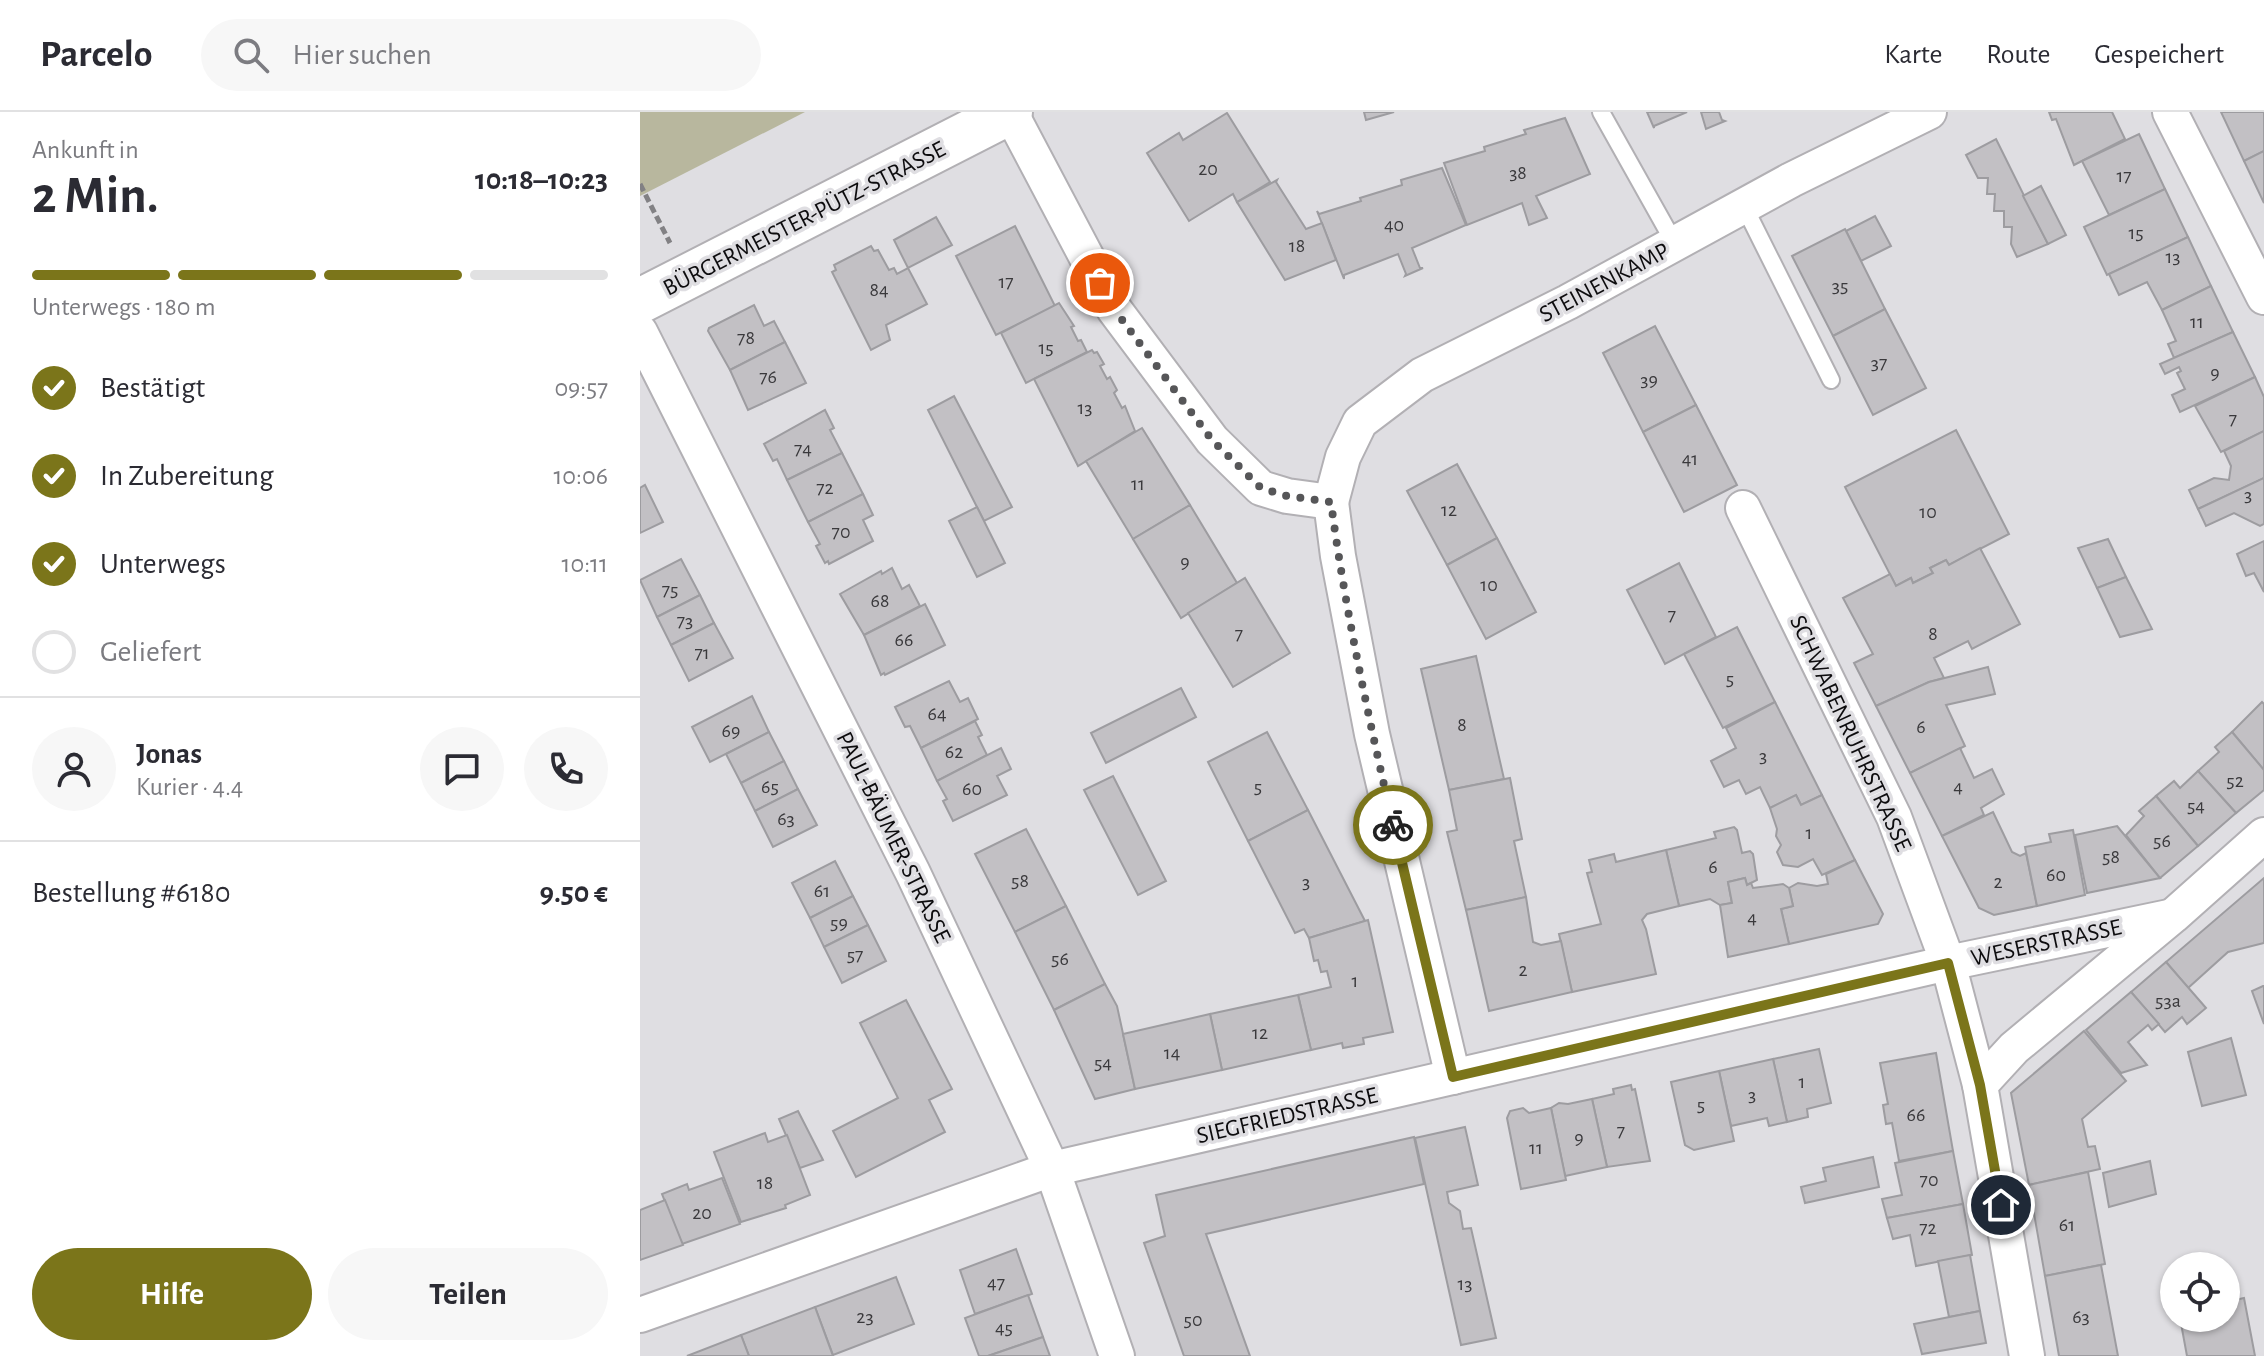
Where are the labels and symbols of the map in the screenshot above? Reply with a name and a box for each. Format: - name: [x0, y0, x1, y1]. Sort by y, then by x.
- street label: BÜRGERMEISTER-PÜTZ-STRASSE: [659, 136, 950, 301]
- house number: 20: [1198, 159, 1218, 179]
- house number: 38: [1509, 163, 1527, 183]
- house number: 17: [2116, 166, 2132, 186]
- house number: 40: [1384, 215, 1404, 235]
- house number: 15: [2128, 223, 2144, 243]
- house number: 18: [1289, 236, 1305, 256]
- street label: STEINENKAMP: [1536, 239, 1673, 327]
- house number: 13: [2165, 247, 2181, 267]
- pin: [1066, 249, 1134, 317]
- house number: 17: [998, 272, 1014, 292]
- house number: 35: [1832, 276, 1848, 296]
- house number: 84: [869, 280, 889, 300]
- house number: 11: [2190, 312, 2204, 332]
- house number: 78: [737, 328, 755, 348]
- house number: 15: [1038, 338, 1054, 358]
- house number: 37: [1871, 353, 1887, 373]
- house number: 9: [2210, 363, 2220, 383]
- house number: 76: [759, 367, 777, 387]
- house number: 39: [1640, 370, 1658, 390]
- house number: 13: [1077, 398, 1093, 418]
- house number: 7: [2229, 409, 2237, 429]
- house number: 74: [794, 439, 812, 459]
- house number: 41: [1682, 449, 1698, 469]
- house number: 11: [1131, 474, 1145, 494]
- house number: 72: [816, 478, 834, 498]
- house number: 3: [2244, 485, 2252, 505]
- house number: 12: [1441, 500, 1457, 520]
- house number: 10: [1919, 502, 1937, 522]
- house number: 70: [832, 522, 850, 542]
- house number: 9: [1180, 552, 1190, 572]
- house number: 10: [1480, 575, 1498, 595]
- house number: 75: [662, 580, 678, 600]
- house number: 68: [871, 591, 889, 611]
- house number: 7: [1668, 605, 1676, 625]
- house number: 73: [677, 611, 693, 631]
- street label: SCHWABENRUHRSTRASSE: [1785, 612, 1915, 855]
- house number: 7: [1235, 624, 1243, 644]
- house number: 8: [1928, 624, 1938, 644]
- house number: 66: [895, 630, 913, 650]
- house number: 71: [694, 643, 710, 663]
- house number: 5: [1726, 669, 1734, 689]
- house number: 64: [927, 704, 947, 724]
- house number: 8: [1457, 715, 1467, 735]
- house number: 6: [1916, 717, 1926, 737]
- house number: 69: [722, 721, 740, 741]
- street label: PAUL-BÄUMER-STRASSE: [832, 728, 956, 947]
- house number: 62: [945, 742, 963, 762]
- house number: 3: [1759, 746, 1767, 766]
- house number: 52: [2226, 771, 2244, 791]
- house number: 65: [761, 777, 779, 797]
- house number: 5: [1254, 777, 1262, 797]
- house number: 4: [1953, 777, 1963, 797]
- house number: 60: [962, 779, 982, 799]
- courier: [1353, 785, 1433, 865]
- house number: 54: [2187, 796, 2205, 816]
- house number: 63: [777, 809, 795, 829]
- house number: 1: [1806, 823, 1812, 843]
- house number: 56: [2153, 831, 2171, 851]
- house number: 58: [2102, 847, 2120, 867]
- house number: 6: [1708, 857, 1718, 877]
- house number: 60: [2046, 865, 2066, 885]
- house number: 58: [1011, 871, 1029, 891]
- house number: 3: [1302, 872, 1310, 892]
- house number: 2: [1993, 872, 2003, 892]
- house number: 61: [814, 881, 830, 901]
- house number: 4: [1747, 908, 1757, 928]
- house number: 59: [830, 913, 848, 933]
- street label: WESERSTRASSE: [1969, 915, 2124, 971]
- house number: 57: [847, 945, 863, 965]
- house number: 56: [1051, 949, 1069, 969]
- house number: 2: [1518, 960, 1528, 980]
- house number: 1: [1352, 971, 1358, 991]
- house number: 53a: [2155, 991, 2181, 1011]
- house number: 12: [1252, 1023, 1268, 1043]
- house number: 14: [1164, 1043, 1180, 1063]
- house number: 54: [1094, 1053, 1112, 1073]
- house number: 1: [1799, 1072, 1805, 1092]
- street label: SIEGFRIEDSTRASSE: [1195, 1083, 1380, 1148]
- house number: 3: [1748, 1085, 1756, 1105]
- house number: 5: [1697, 1095, 1705, 1115]
- house number: 66: [1907, 1105, 1925, 1125]
- house number: 7: [1617, 1121, 1625, 1141]
- house number: 9: [1574, 1128, 1584, 1148]
- house number: 11: [1529, 1138, 1543, 1158]
- house number: 70: [1920, 1170, 1938, 1190]
- pin: [1967, 1171, 2035, 1239]
- house number: 18: [757, 1173, 773, 1193]
- house number: 20: [692, 1203, 712, 1223]
- house number: 61: [2059, 1215, 2075, 1235]
- house number: 72: [1919, 1218, 1937, 1238]
- house number: 47: [987, 1273, 1005, 1293]
- house number: 13: [1457, 1274, 1473, 1294]
- house number: 23: [856, 1307, 874, 1327]
- house number: 63: [2072, 1307, 2090, 1327]
- house number: 50: [1184, 1310, 1202, 1330]
- house number: 45: [995, 1318, 1013, 1338]

